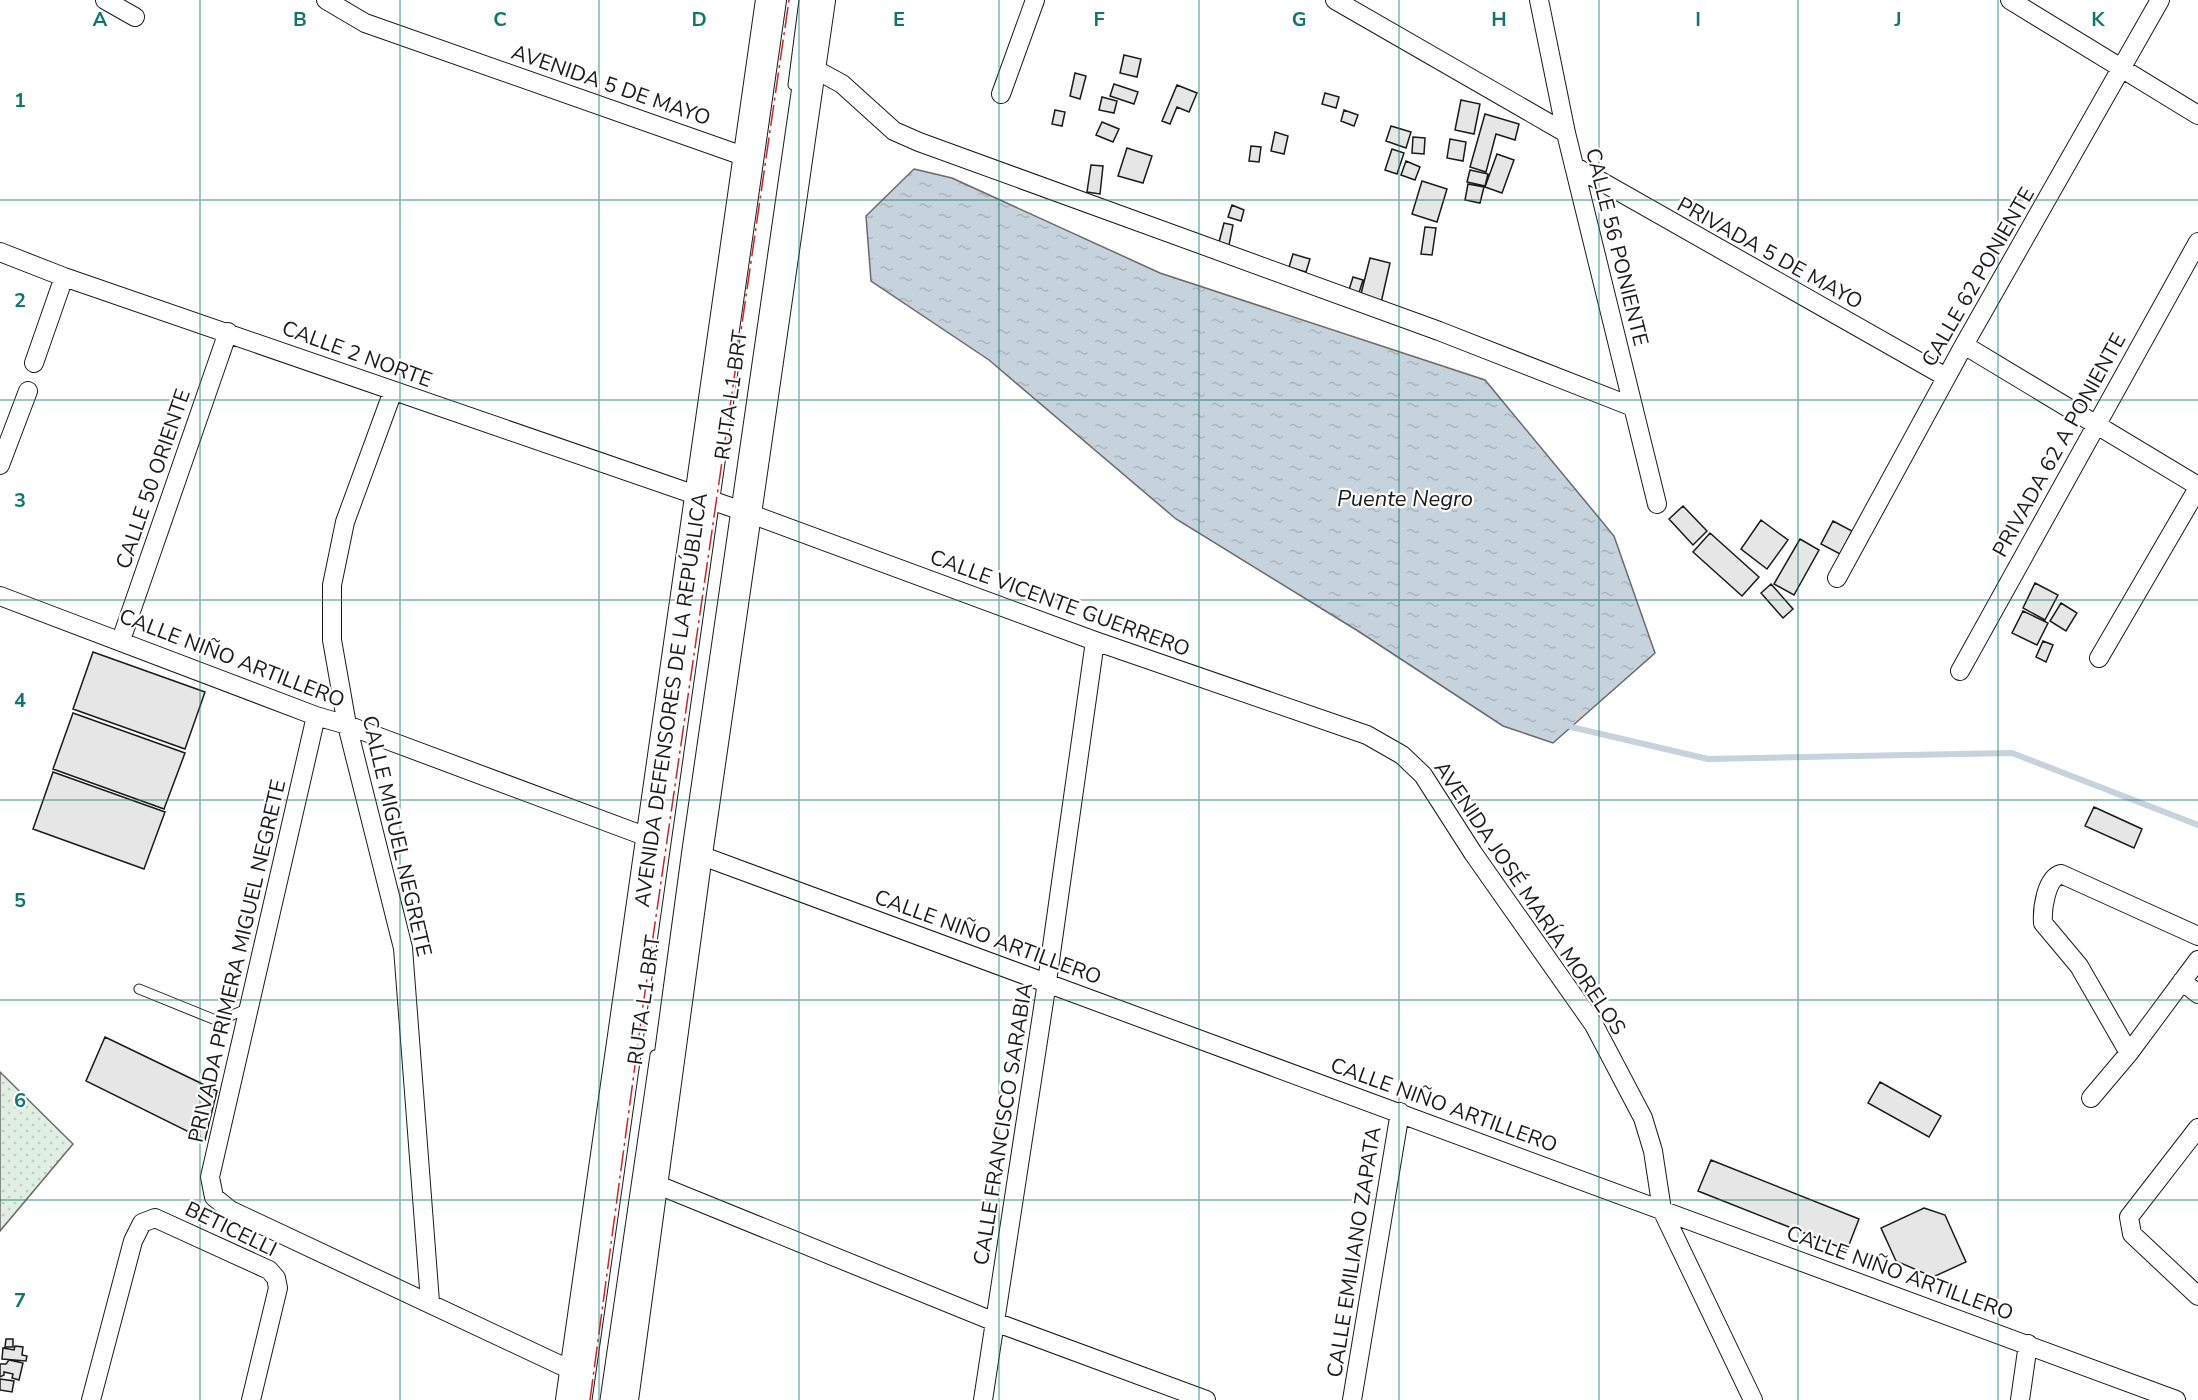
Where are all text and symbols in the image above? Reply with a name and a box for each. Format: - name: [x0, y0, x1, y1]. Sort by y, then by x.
- text: A: [93, 6, 108, 33]
- text: B: [293, 6, 307, 33]
- text: C: [493, 6, 507, 33]
- text: D: [691, 6, 707, 33]
- text: E: [893, 6, 905, 33]
- text: F: [1093, 6, 1105, 33]
- text: G: [1292, 6, 1306, 33]
- text: H: [1491, 6, 1507, 33]
- text: I: [1695, 6, 1701, 33]
- text: J: [1893, 6, 1902, 33]
- text: K: [2091, 6, 2105, 33]
- street label: AVENIDA 5 DE MAYO: [508, 38, 714, 132]
- text: 1: [14, 87, 26, 114]
- street label: CALLE 56 PONIENTE: [1579, 145, 1655, 349]
- street label: CALLE 62 PONIENTE: [1915, 182, 2041, 372]
- street label: PRIVADA 5 DE MAYO: [1672, 190, 1868, 316]
- text: 2: [14, 287, 26, 314]
- street label: CALLE 2 NORTE: [278, 314, 436, 394]
- street label: RUTA L1 BRT: [708, 328, 754, 462]
- street label: PRIVADA 62 A PONIENTE: [1986, 328, 2132, 562]
- street label: CALLE 50 ORIENTE: [109, 385, 197, 573]
- water label: Puente Negro: [1337, 484, 1473, 514]
- text: 3: [14, 487, 26, 514]
- street label: AVENIDA DEFENSORES DE LA REPÚBLICA: [628, 491, 714, 909]
- street label: CALLE VICENTE GUERRERO: [926, 543, 1194, 663]
- street label: CALLE NIÑO ARTILLERO: [115, 602, 349, 714]
- text: 4: [14, 687, 26, 714]
- street label: CALLE MIGUEL NEGRETE: [356, 713, 438, 959]
- street label: AVENIDA JOSÉ MARÍA MORELOS: [1428, 756, 1632, 1040]
- street label: PRIVADA PRIMERA MIGUEL NEGRETE: [182, 777, 292, 1145]
- street label: CALLE NIÑO ARTILLERO: [871, 883, 1105, 991]
- text: 5: [14, 887, 26, 914]
- street label: RUTA L1 BRT: [621, 933, 667, 1067]
- street label: CALLE FRANCISCO SARABIA: [967, 981, 1039, 1267]
- street label: CALLE NIÑO ARTILLERO: [1327, 1051, 1561, 1159]
- text: 6: [14, 1087, 26, 1114]
- street label: CALLE EMILIANO ZAPATA: [1320, 1125, 1388, 1379]
- street label: BETICELLI: [180, 1195, 282, 1263]
- street label: CALLE NIÑO ARTILLERO: [1783, 1219, 2017, 1327]
- text: 7: [14, 1287, 26, 1314]

